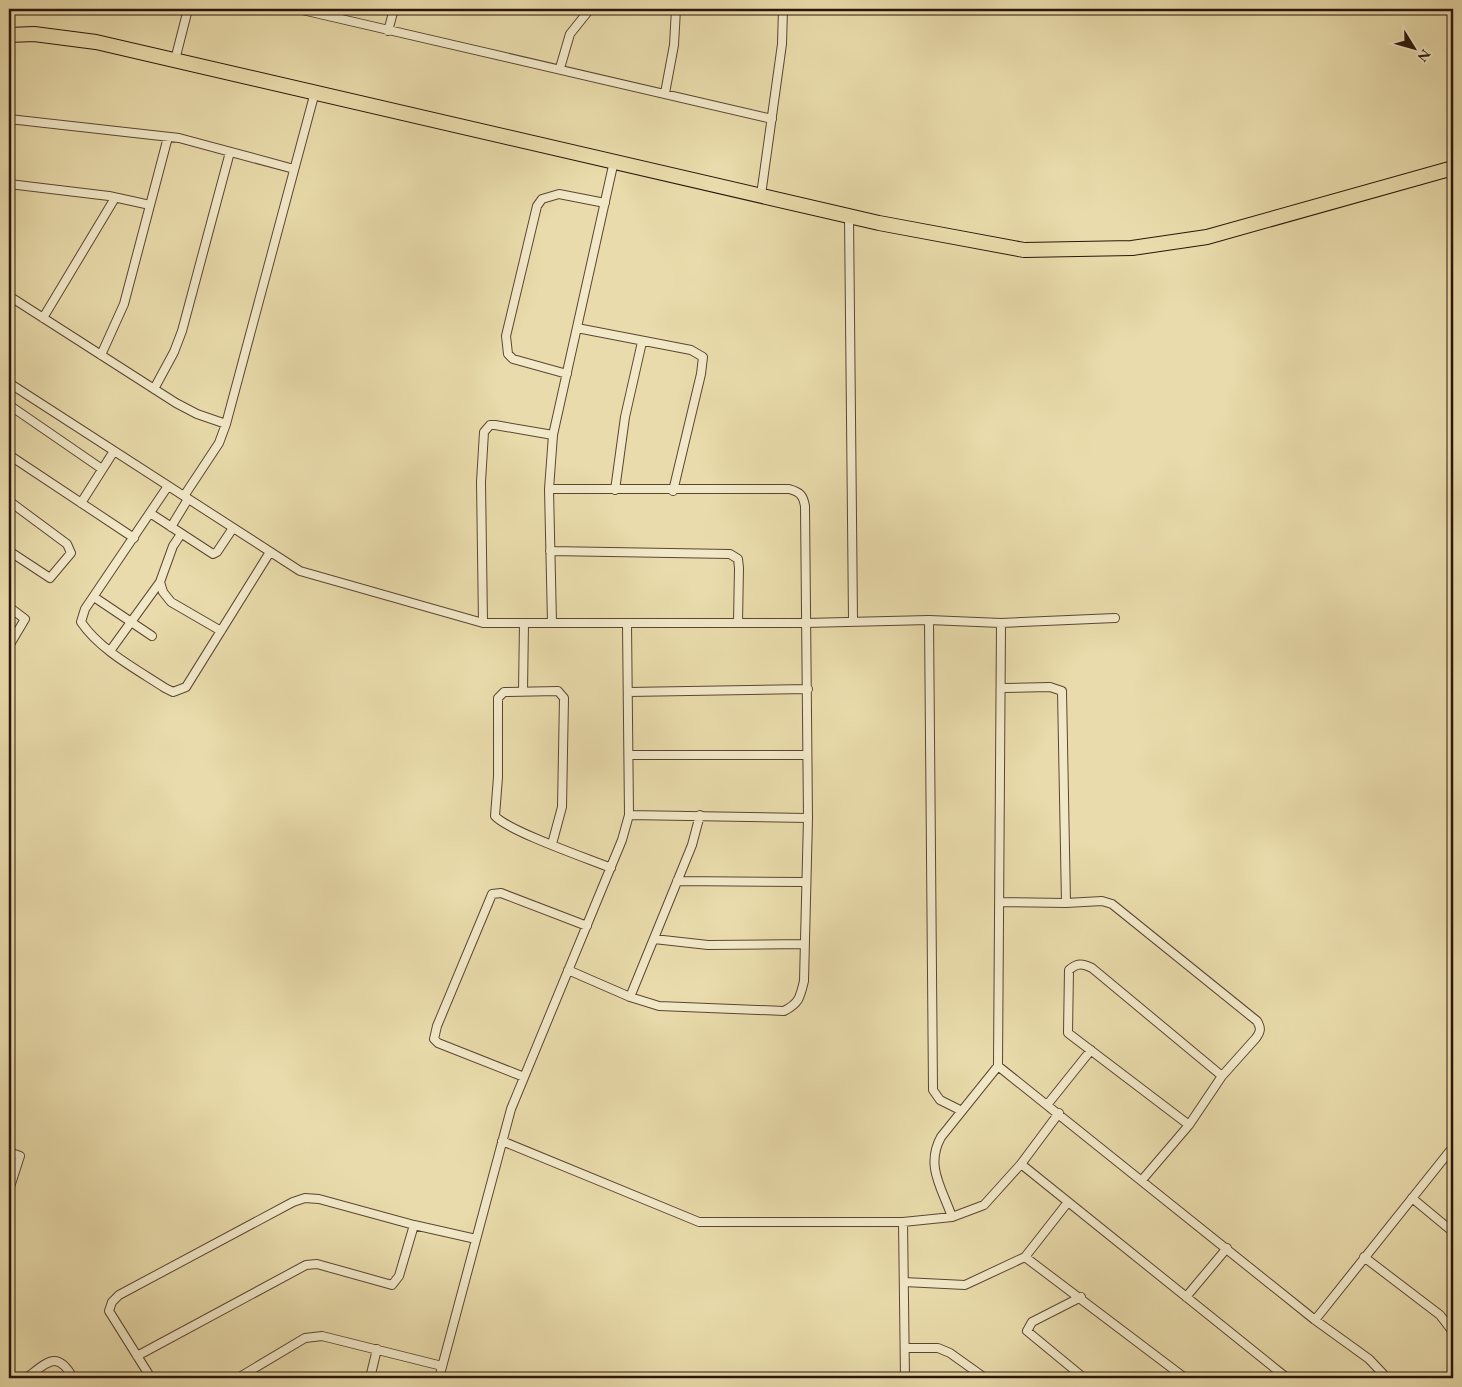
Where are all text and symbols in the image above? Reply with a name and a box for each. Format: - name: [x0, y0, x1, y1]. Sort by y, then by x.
- north arrow: [1390, 22, 1440, 72]
- text: N: [1413, 46, 1435, 66]

